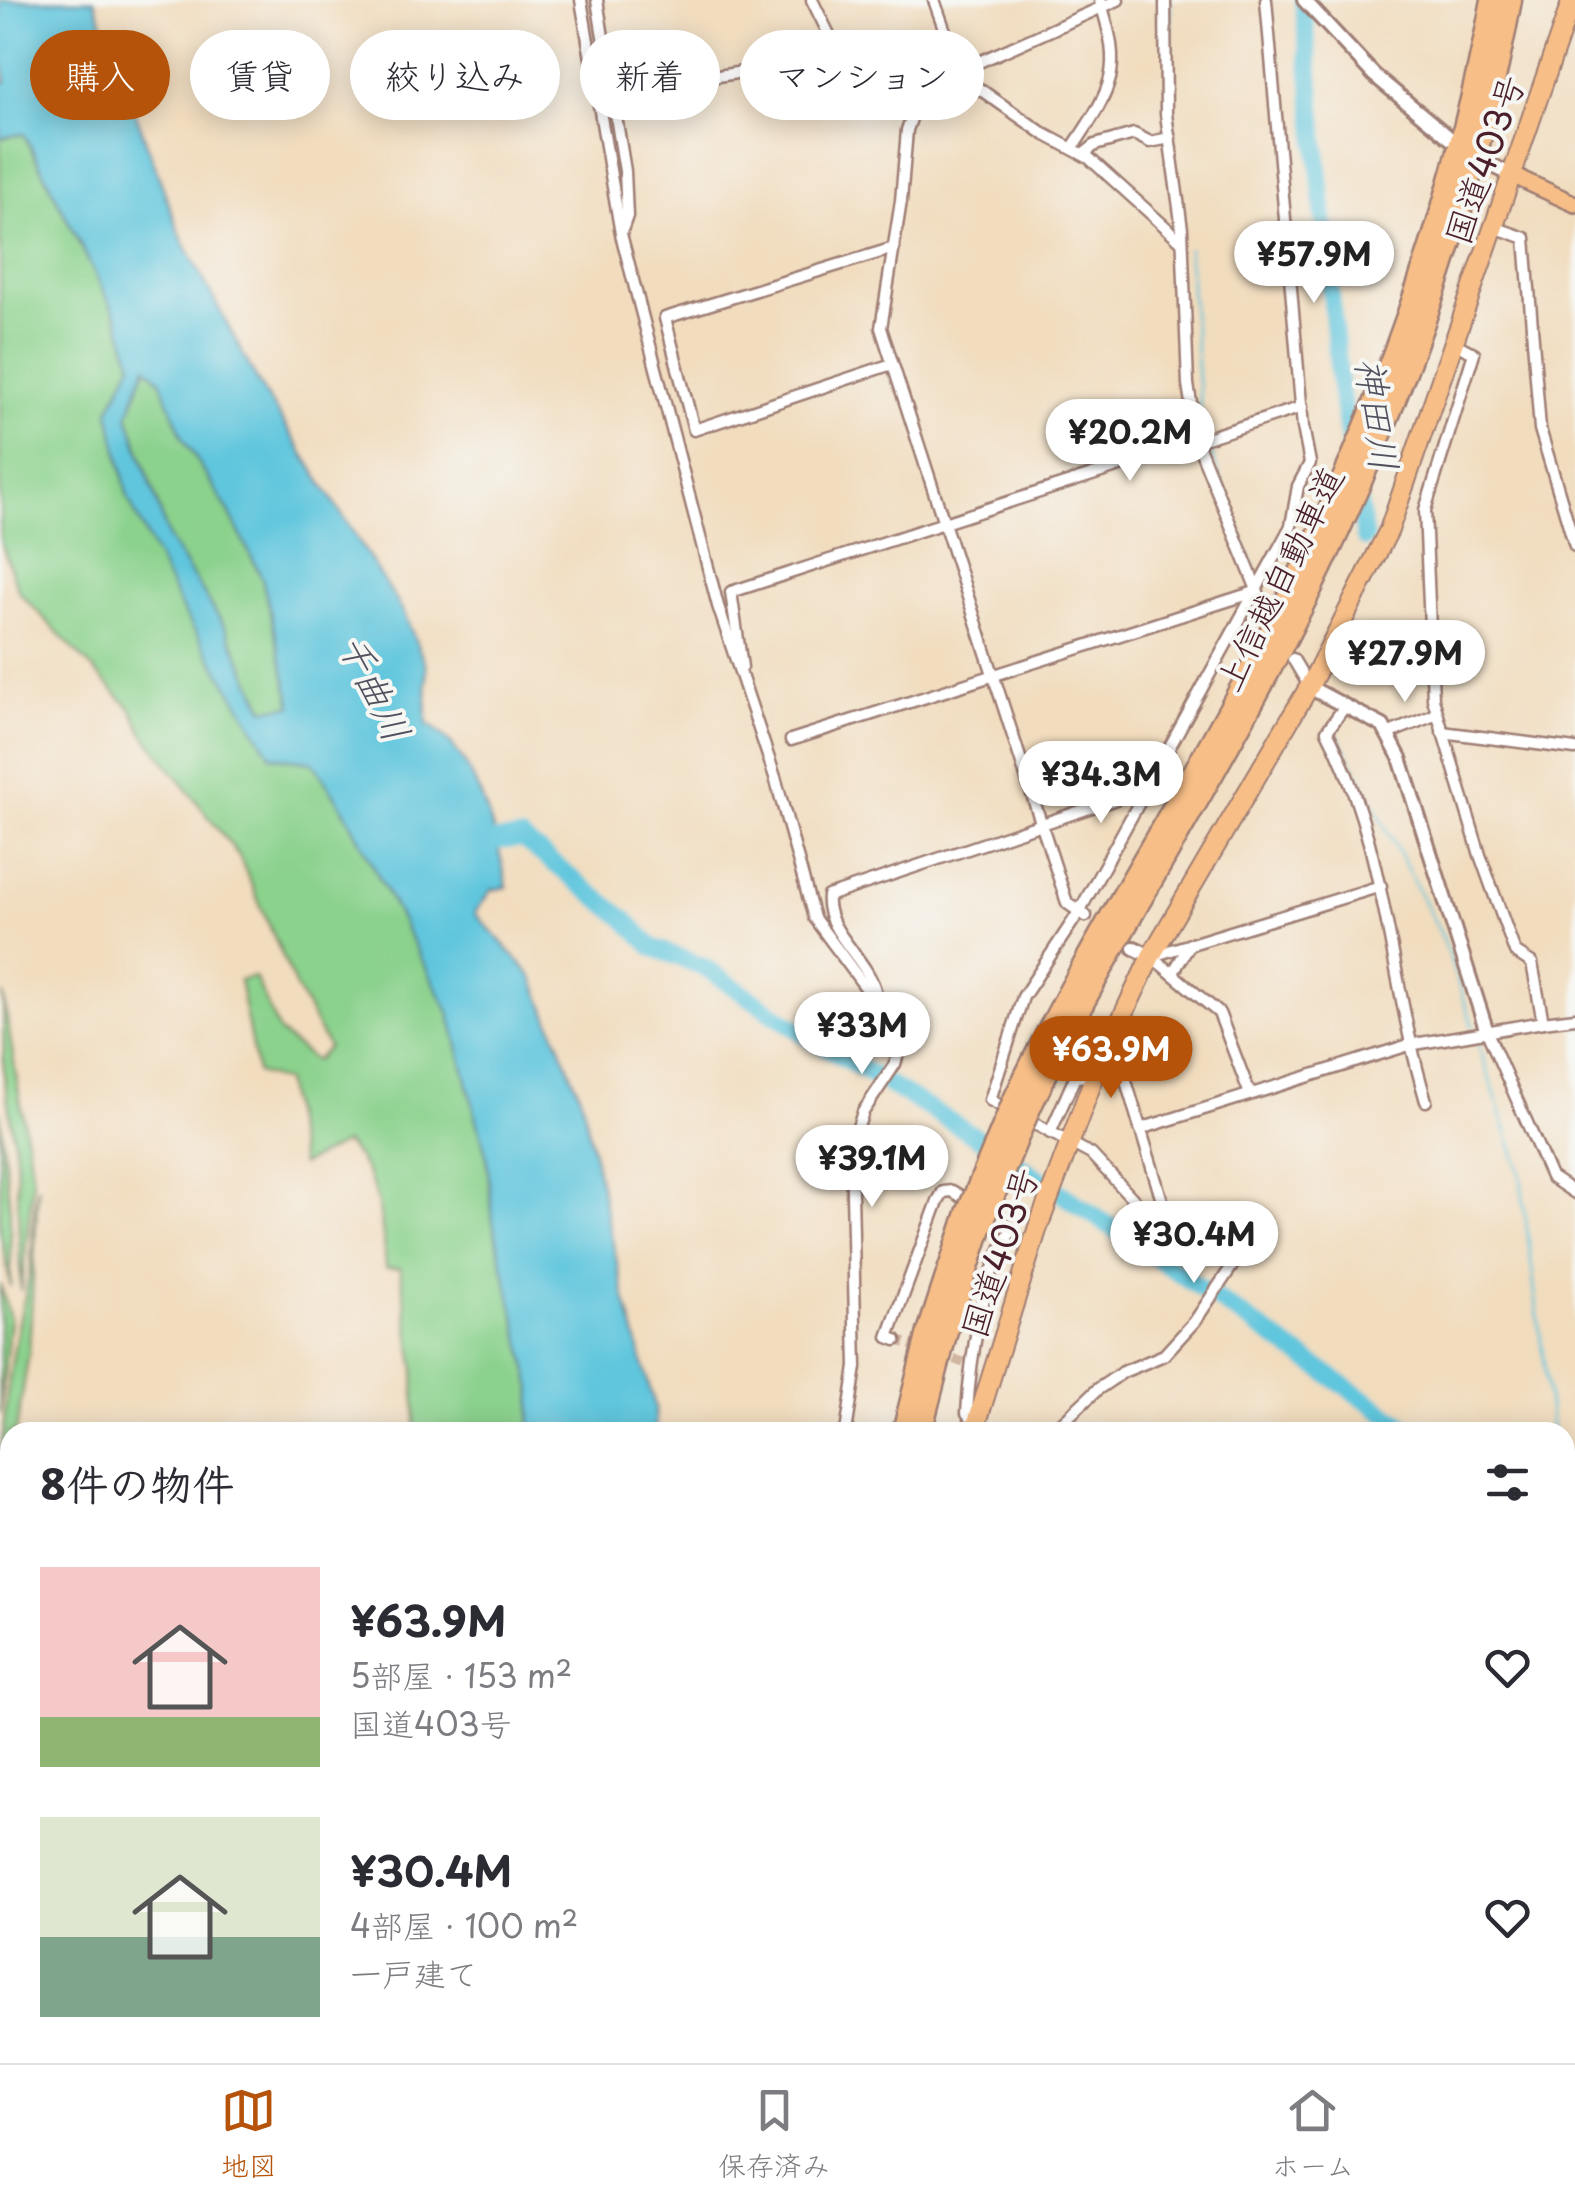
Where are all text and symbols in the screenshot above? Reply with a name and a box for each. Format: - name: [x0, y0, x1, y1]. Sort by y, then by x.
- chip: 購入: [30, 30, 170, 120]
- chip: 賃貸: [190, 30, 330, 120]
- chip: 絞り込み: [350, 30, 560, 120]
- chip: 新着: [580, 30, 720, 120]
- chip: マンション: [740, 30, 984, 120]
- street label: 国道403号: [1429, 67, 1537, 251]
- pin: ¥57.9M: [1233, 221, 1395, 306]
- text: ¥57.9M: [1256, 229, 1372, 277]
- water label: 神田川: [1343, 354, 1415, 474]
- pin: ¥20.2M: [1049, 399, 1211, 484]
- text: ¥20.2M: [1068, 407, 1192, 455]
- street label: 上信越自動車道: [1200, 456, 1356, 700]
- pin: ¥27.9M: [1324, 620, 1486, 705]
- water label: 千曲川: [325, 623, 427, 751]
- text: ¥27.9M: [1347, 628, 1463, 676]
- pin: ¥34.3M: [1020, 741, 1182, 826]
- text: ¥34.3M: [1040, 749, 1162, 797]
- pin: ¥33M: [803, 992, 921, 1077]
- text: ¥33M: [816, 1000, 908, 1048]
- pin: ¥63.9M: [1030, 1016, 1192, 1101]
- text: ¥63.9M: [1051, 1024, 1171, 1072]
- pin: ¥39.1M: [791, 1125, 953, 1210]
- text: ¥39.1M: [817, 1133, 927, 1181]
- street label: 国道403号: [945, 1160, 1051, 1344]
- pin: ¥30.4M: [1113, 1201, 1275, 1286]
- text: ¥30.4M: [1132, 1209, 1256, 1257]
- text: 8件の物件: [40, 1451, 234, 1514]
- icon: filters: [1480, 1455, 1535, 1510]
- text: ¥63.9M: [350, 1588, 506, 1651]
- icon: home: [120, 1607, 240, 1727]
- icon: heart: [1480, 1640, 1535, 1695]
- text: 5部屋 · 153 m²: [350, 1651, 572, 1699]
- text: 国道403号: [350, 1699, 512, 1747]
- text: ¥30.4M: [350, 1838, 512, 1901]
- icon: home: [120, 1857, 240, 1977]
- icon: heart: [1480, 1890, 1535, 1945]
- text: 4部屋 · 100 m²: [350, 1901, 578, 1949]
- text: 一戸建て: [350, 1949, 478, 1997]
- tab: 地図: [221, 2083, 277, 2186]
- tab: 保存済み: [718, 2083, 830, 2186]
- tab: ホーム: [1271, 2083, 1354, 2186]

